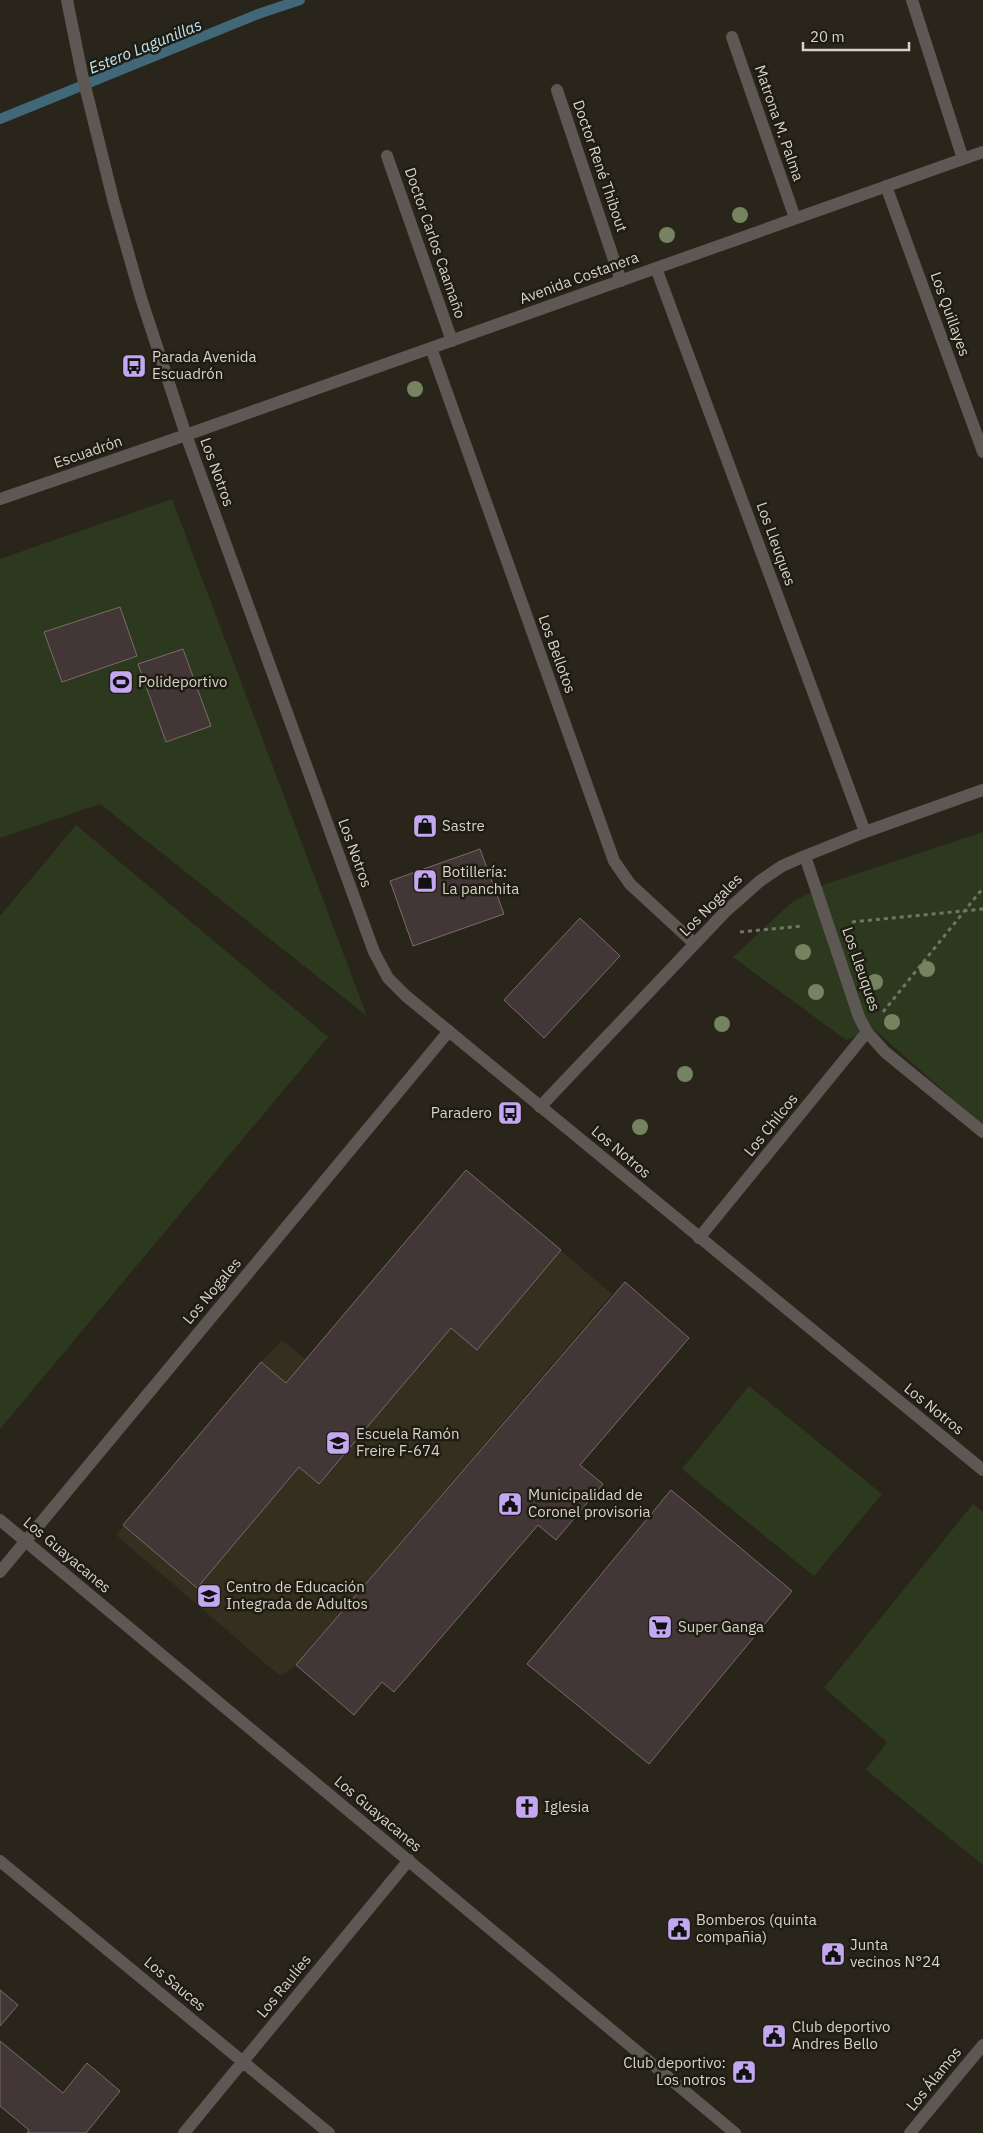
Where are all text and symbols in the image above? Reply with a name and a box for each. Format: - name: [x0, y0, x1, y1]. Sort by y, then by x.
- water label: Estero Lagunillas: [86, 14, 204, 78]
- scale bar: [803, 20, 909, 52]
- text: 20 m: [810, 27, 845, 46]
- street label: Matrona M. Palma: [751, 62, 808, 183]
- street label: Doctor René Thibout: [569, 97, 632, 234]
- street label: Doctor Carlos Caamaño: [401, 165, 470, 321]
- street label: Avenida Costanera: [517, 247, 641, 308]
- street label: Los Quillayes: [926, 269, 975, 359]
- place label: Parada Avenida Escuadrón: [152, 347, 256, 383]
- bus stop icon: Parada Avenida Escuadrón: [121, 353, 147, 379]
- street label: Escuadrón: [51, 431, 125, 472]
- street label: Los Notros: [196, 435, 239, 509]
- street label: Los Lleuques: [753, 499, 800, 588]
- street label: Los Bellotos: [535, 612, 580, 696]
- sports icon: Polideportivo: [108, 669, 134, 695]
- place label: Polideportivo: [138, 672, 227, 691]
- shop icon: Sastre: [412, 813, 438, 839]
- street label: Los Notros: [334, 816, 377, 890]
- place label: Sastre: [442, 816, 485, 835]
- place label: Botillería: La panchita: [442, 862, 519, 898]
- shop icon: Botillería: La panchita: [412, 868, 438, 894]
- street label: Los Nogales: [675, 869, 746, 940]
- street label: Los Lleuques: [838, 924, 885, 1013]
- street label: Los Chilcos: [739, 1089, 802, 1160]
- bus stop icon: Paradero: [497, 1100, 523, 1126]
- place label: Paradero: [431, 1103, 492, 1122]
- street label: Los Notros: [588, 1121, 655, 1182]
- street label: Los Nogales: [178, 1253, 245, 1328]
- street label: Los Notros: [900, 1379, 968, 1439]
- place label: Escuela Ramón Freire F-674: [356, 1424, 459, 1460]
- school or university icon: Escuela Ramón Freire F-674: [325, 1430, 351, 1456]
- place label: Municipalidad de Coronel provisoria: [528, 1485, 650, 1521]
- public building icon: Municipalidad de Coronel provisoria: [497, 1491, 523, 1517]
- street label: Los Guayacanes: [20, 1512, 115, 1597]
- place label: Centro de Educación Integrada de Adultos: [226, 1577, 368, 1613]
- school or university icon: Centro de Educación Integrada de Adultos: [196, 1583, 222, 1609]
- supermarket icon: Super Ganga: [647, 1614, 673, 1640]
- place label: Super Ganga: [678, 1617, 764, 1636]
- street label: Los Guayacanes: [331, 1771, 426, 1856]
- church icon: Iglesia: [514, 1794, 540, 1820]
- place label: Iglesia: [544, 1797, 589, 1816]
- place label: Bomberos (quinta compañia): [696, 1910, 817, 1946]
- public building icon: Bomberos (quinta compañia): [666, 1916, 692, 1942]
- place label: Junta vecinos N°24: [850, 1935, 940, 1971]
- public building icon: Junta vecinos N°24: [820, 1941, 846, 1967]
- street label: Los Raulíes: [252, 1950, 315, 2021]
- street label: Los Sauces: [141, 1952, 210, 2015]
- place label: Club deportivo Andres Bello: [792, 2017, 890, 2053]
- public building icon: Club deportivo Andres Bello: [761, 2023, 787, 2049]
- street label: Los Álamos: [902, 2043, 965, 2115]
- place label: Club deportivo: Los notros: [623, 2053, 726, 2089]
- public building icon: Club deportivo: Los notros: [731, 2059, 757, 2085]

